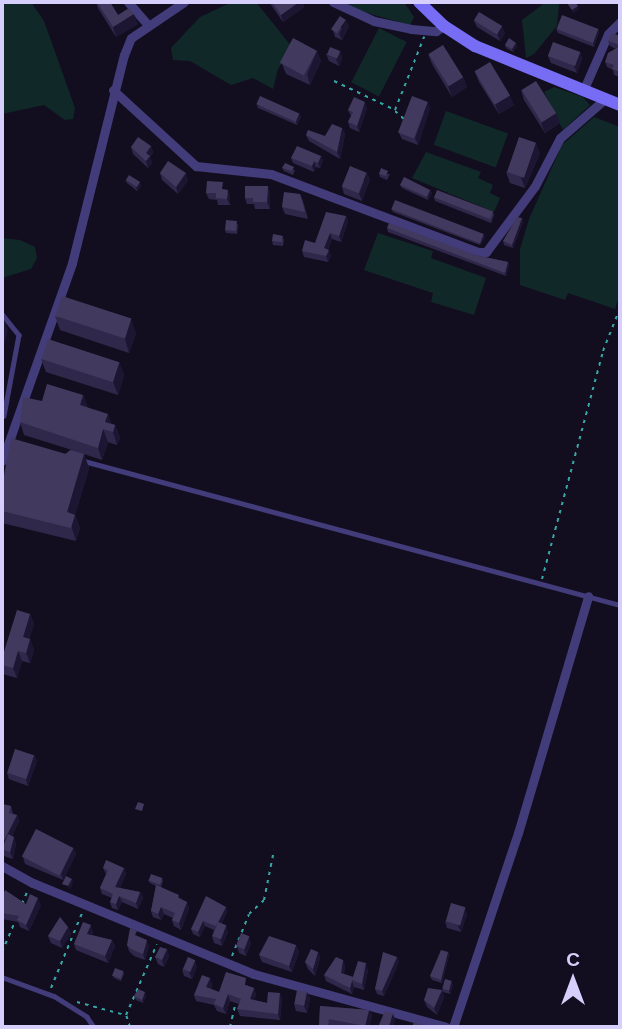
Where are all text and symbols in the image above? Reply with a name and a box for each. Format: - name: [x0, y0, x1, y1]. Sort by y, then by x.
- north arrow: [538, 945, 608, 1015]
- text: С: [566, 947, 580, 970]

